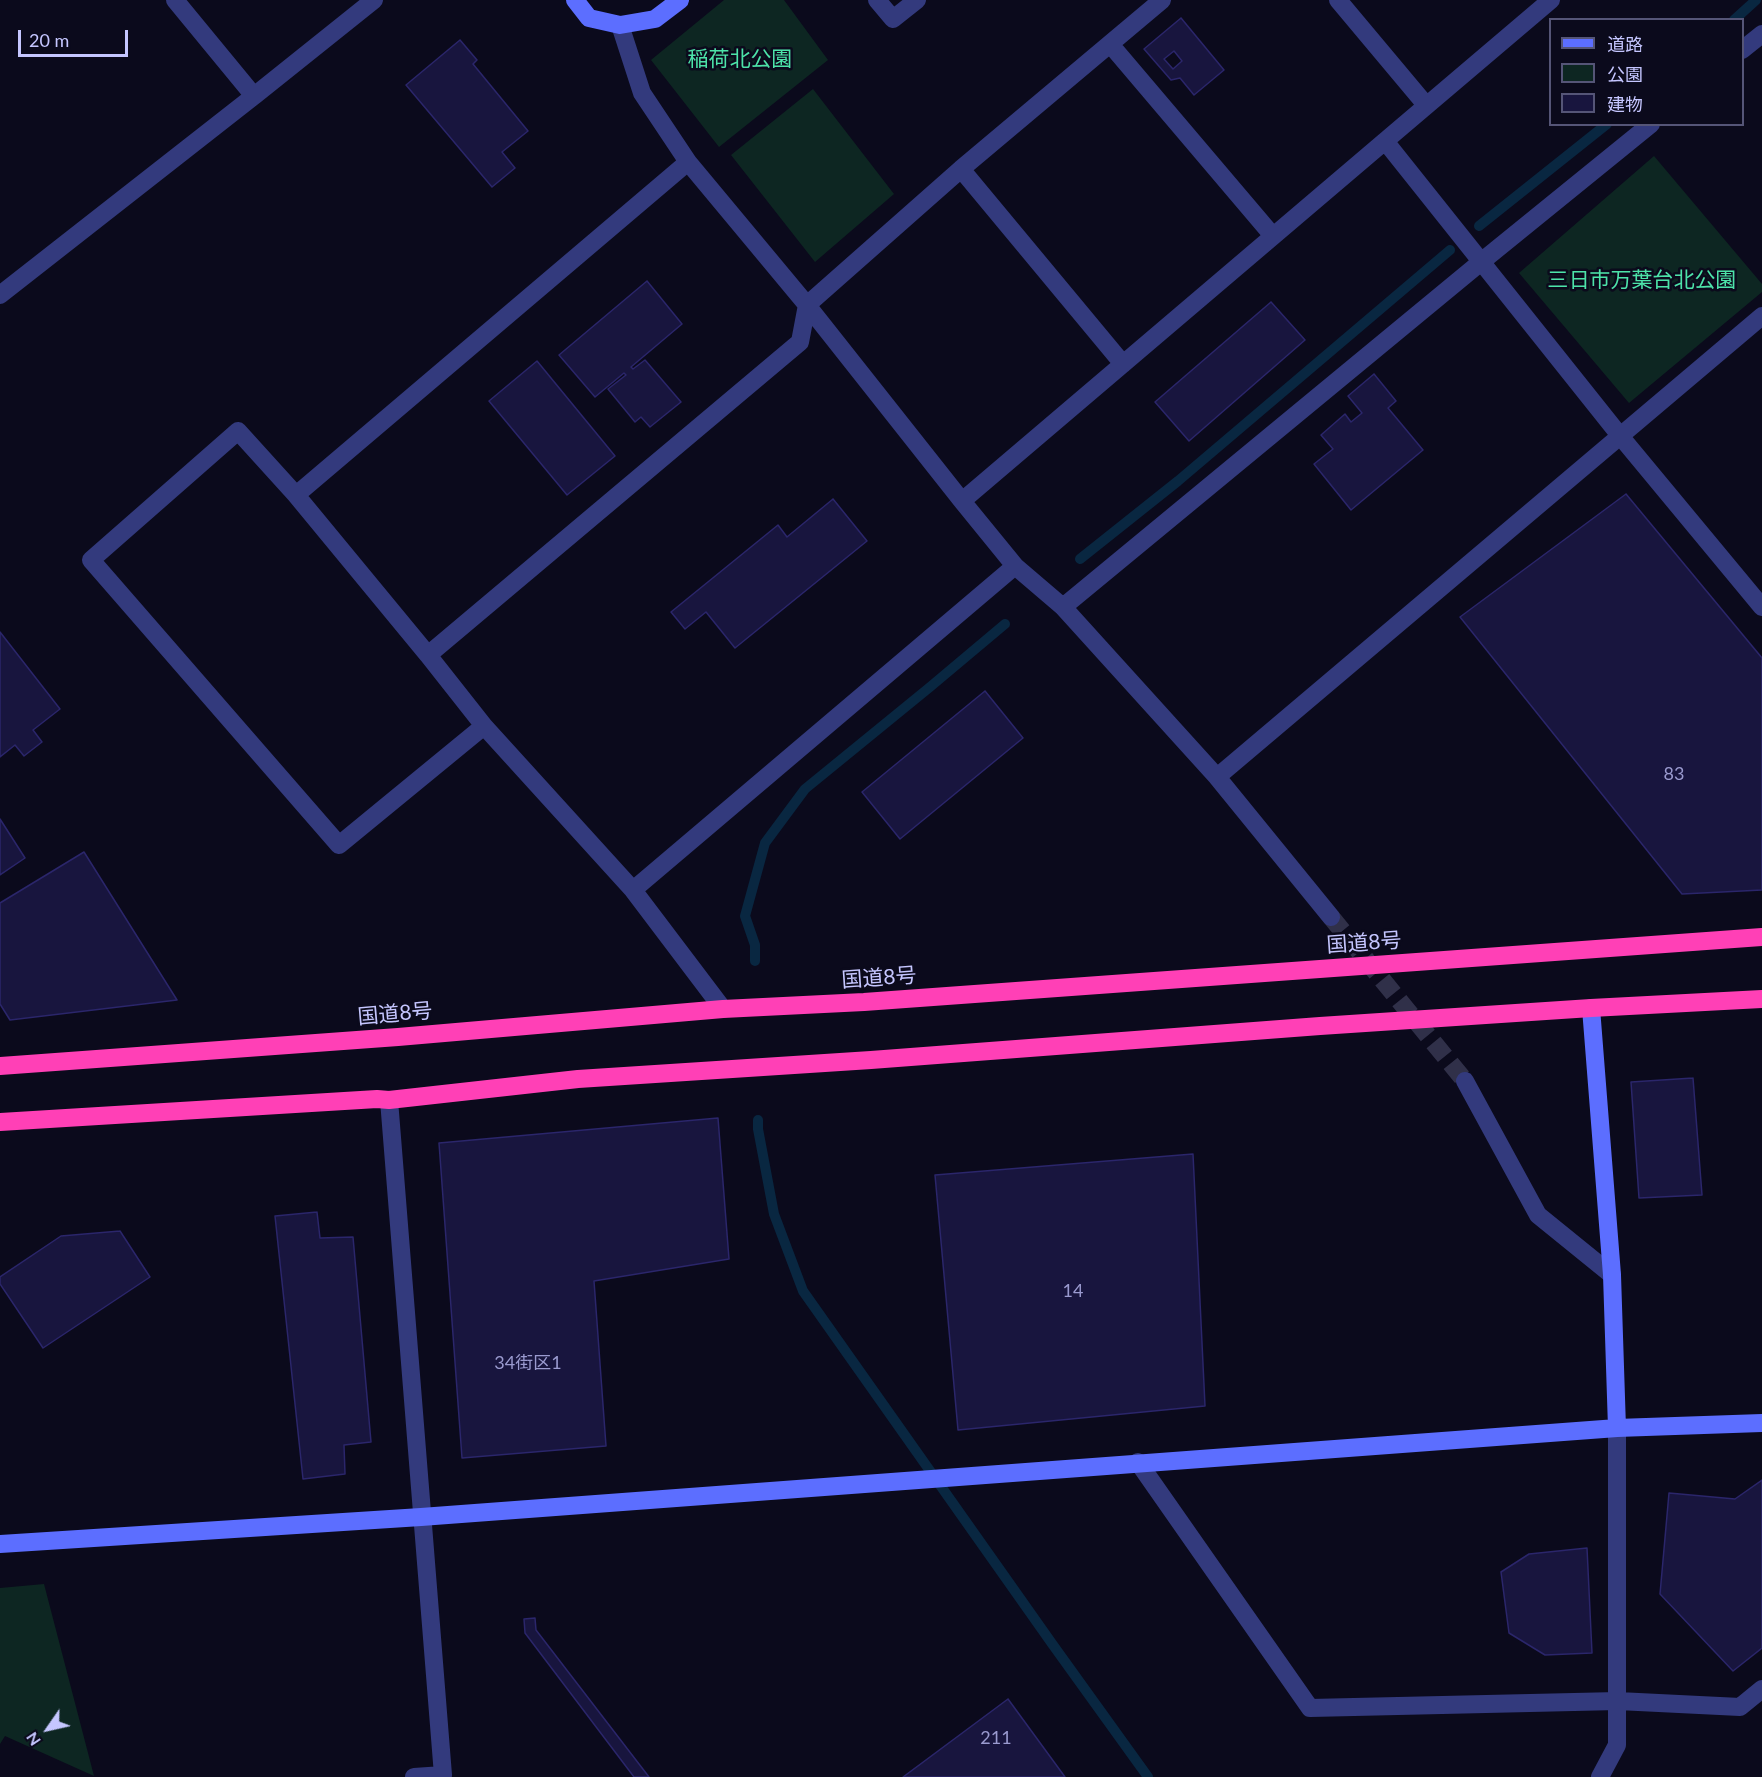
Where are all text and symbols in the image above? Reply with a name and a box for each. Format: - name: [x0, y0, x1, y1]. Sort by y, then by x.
- scale bar: [21, 18, 130, 56]
- legend: [1549, 18, 1744, 126]
- text: 20 m: [29, 29, 69, 51]
- text: 道路: [1607, 33, 1643, 55]
- park label: 稲荷北公園: [688, 46, 792, 72]
- text: 公園: [1607, 63, 1643, 85]
- text: 建物: [1607, 93, 1643, 115]
- park label: 三日市万葉台北公園: [1548, 267, 1736, 293]
- house number: 83: [1664, 763, 1684, 785]
- street label: 国道8号: [1326, 928, 1402, 958]
- street label: 国道8号: [841, 963, 917, 993]
- street label: 国道8号: [356, 998, 434, 1030]
- house number: 14: [1063, 1280, 1083, 1302]
- house number: 34街区1: [494, 1352, 562, 1374]
- north arrow: [18, 1699, 78, 1759]
- house number: 211: [980, 1727, 1012, 1749]
- text: N: [21, 1729, 44, 1750]

